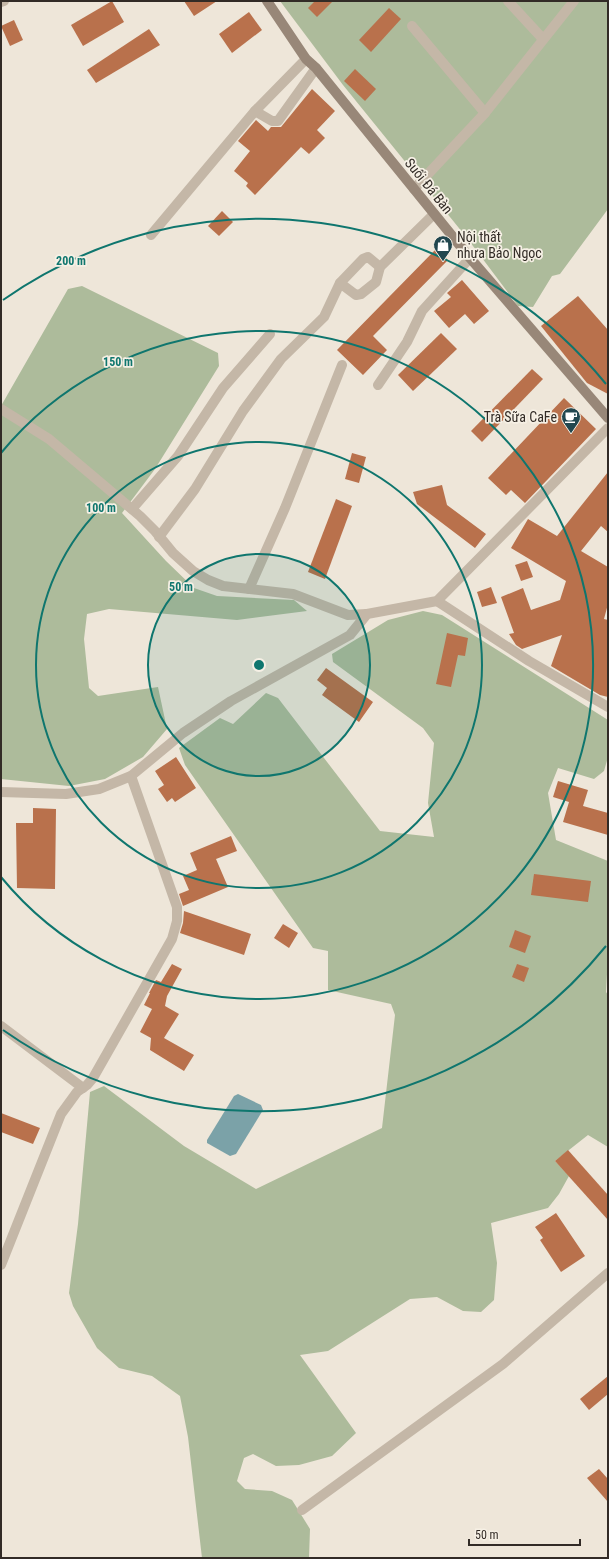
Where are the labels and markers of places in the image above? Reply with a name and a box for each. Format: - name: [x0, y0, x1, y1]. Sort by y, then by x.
- place label: Nội thất nhựa Bảo Ngọc: [457, 229, 542, 261]
- shop icon: Nội thất nhựa Bảo Ngọc: [432, 234, 454, 262]
- cafe icon: Trà Sữa CaFe: [560, 406, 582, 434]
- place label: Trà Sữa CaFe: [484, 409, 557, 425]
- centre of rings: [252, 658, 266, 672]

